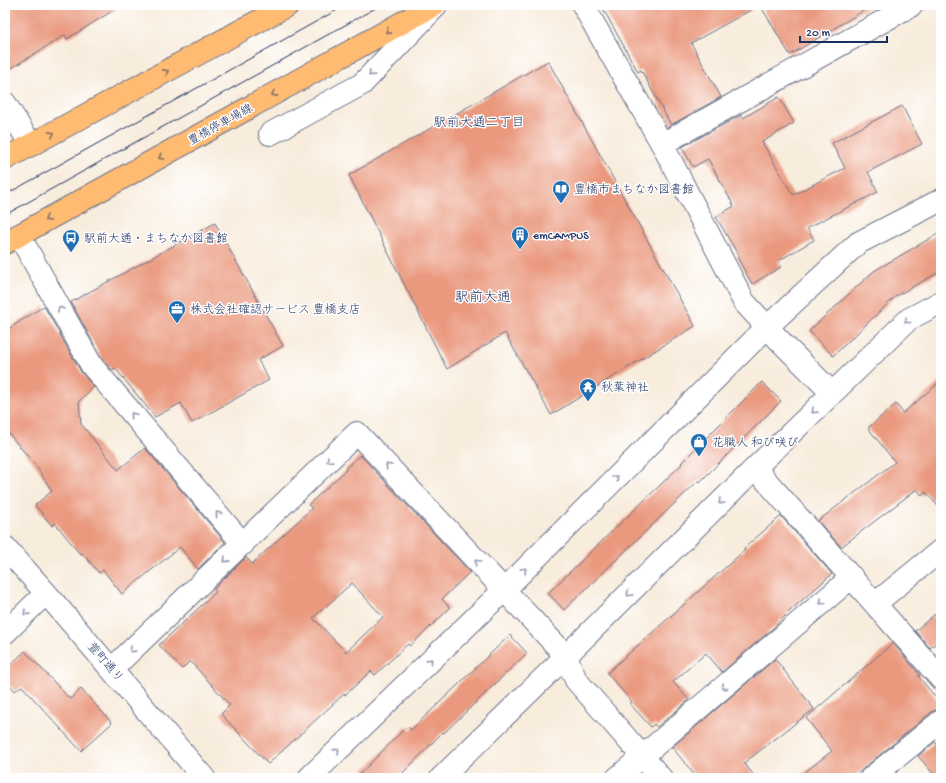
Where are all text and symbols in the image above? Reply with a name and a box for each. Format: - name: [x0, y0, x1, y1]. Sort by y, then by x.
- scale bar: [800, 18, 887, 44]
- one-way arrow: [385, 26, 392, 33]
- text: 20 m: [806, 27, 831, 41]
- one-way arrow: [162, 69, 169, 76]
- one-way arrow: [368, 69, 376, 77]
- one-way arrow: [271, 89, 279, 96]
- street label: 豊橋停車場線: [186, 101, 256, 149]
- district label: 駅前大通二丁目: [433, 115, 525, 131]
- one-way arrow: [47, 131, 55, 139]
- one-way arrow: [158, 152, 165, 159]
- library icon: 豊橋市まちなか図書館: [551, 179, 571, 204]
- place label: 豊橋市まちなか図書館: [574, 183, 694, 198]
- one-way arrow: [44, 215, 51, 222]
- building icon: emCAMPUS: [510, 225, 530, 250]
- bus stop icon: 駅前大通・まちなか図書館: [61, 228, 81, 253]
- place label: emCAMPUS: [533, 230, 589, 244]
- place label: 駅前大通・まちなか図書館: [84, 232, 228, 247]
- district label: 駅前大通: [455, 290, 511, 307]
- office icon: 株式会社確認サービス 豊橋支店: [167, 299, 187, 324]
- place label: 株式会社確認サービス 豊橋支店: [190, 303, 361, 318]
- one-way arrow: [57, 306, 64, 313]
- one-way arrow: [905, 316, 912, 323]
- temple icon: 秋葉神社: [578, 377, 598, 402]
- place label: 秋葉神社: [601, 381, 649, 396]
- one-way arrow: [811, 406, 819, 414]
- one-way arrow: [131, 412, 138, 420]
- shop icon: 花職人 和び咲び: [689, 432, 709, 457]
- place label: 花職人 和び咲び: [712, 436, 799, 451]
- one-way arrow: [326, 455, 334, 463]
- one-way arrow: [386, 464, 393, 471]
- one-way arrow: [611, 475, 619, 483]
- one-way arrow: [718, 497, 726, 505]
- one-way arrow: [215, 511, 222, 519]
- one-way arrow: [223, 555, 231, 563]
- one-way arrow: [475, 559, 482, 566]
- one-way arrow: [519, 567, 526, 575]
- one-way arrow: [626, 589, 634, 597]
- one-way arrow: [820, 598, 827, 605]
- one-way arrow: [23, 608, 31, 616]
- street label: 萱町通り: [83, 640, 126, 686]
- one-way arrow: [129, 645, 137, 653]
- one-way arrow: [425, 658, 433, 666]
- one-way arrow: [721, 682, 728, 689]
- one-way arrow: [332, 748, 340, 756]

